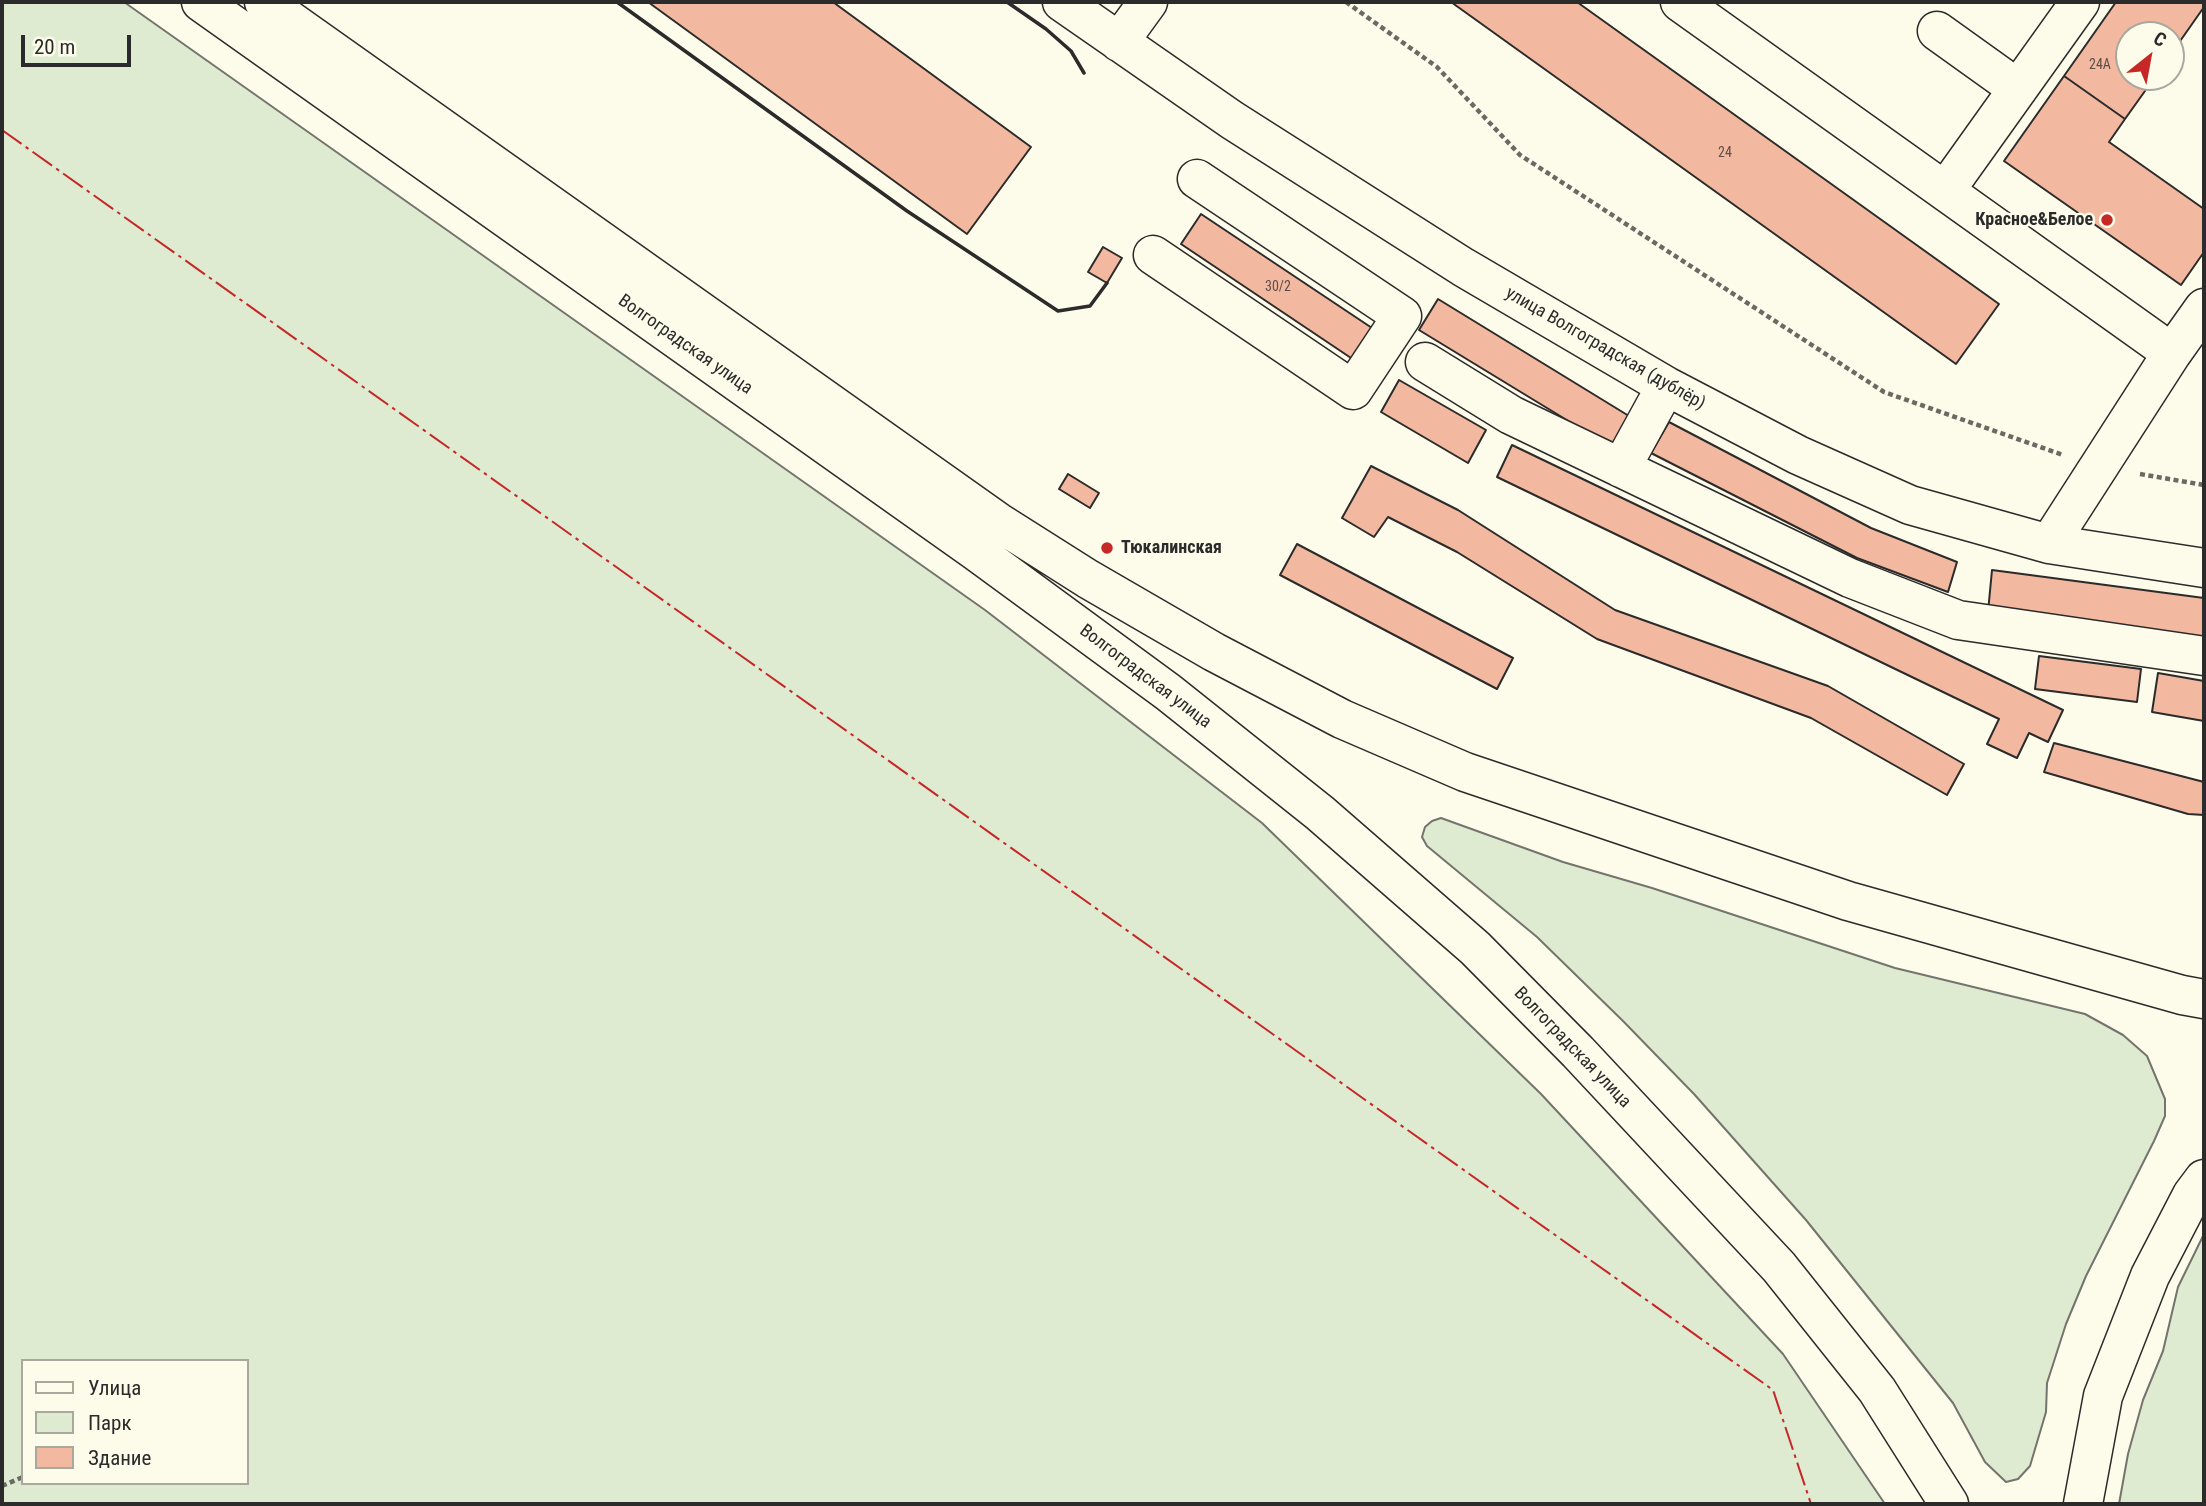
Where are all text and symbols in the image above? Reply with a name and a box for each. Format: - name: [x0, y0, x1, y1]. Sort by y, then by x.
- scale bar: [24, 21, 135, 65]
- north arrow: [2115, 21, 2185, 91]
- text: С: [2149, 27, 2171, 52]
- text: 20 m: [34, 35, 75, 59]
- house number: 24А: [2089, 57, 2111, 73]
- house number: 24: [1718, 145, 1732, 161]
- place label: Красное&Белое: [1975, 209, 2093, 231]
- marker: Красное&Белое: [2099, 212, 2115, 228]
- house number: 30/2: [1265, 279, 1291, 295]
- street label: улица Волгоградская (дублёр): [1501, 283, 1709, 415]
- street label: Волгоградская улица: [614, 290, 756, 400]
- place label: Тюкалинская: [1121, 537, 1222, 559]
- marker: Тюкалинская: [1099, 540, 1115, 556]
- street label: Волгоградская улица: [1075, 620, 1215, 734]
- street label: Волгоградская улица: [1509, 983, 1635, 1113]
- legend: [21, 1359, 248, 1485]
- text: Улица: [88, 1376, 141, 1400]
- text: Парк: [88, 1411, 132, 1435]
- text: Здание: [88, 1446, 151, 1470]

